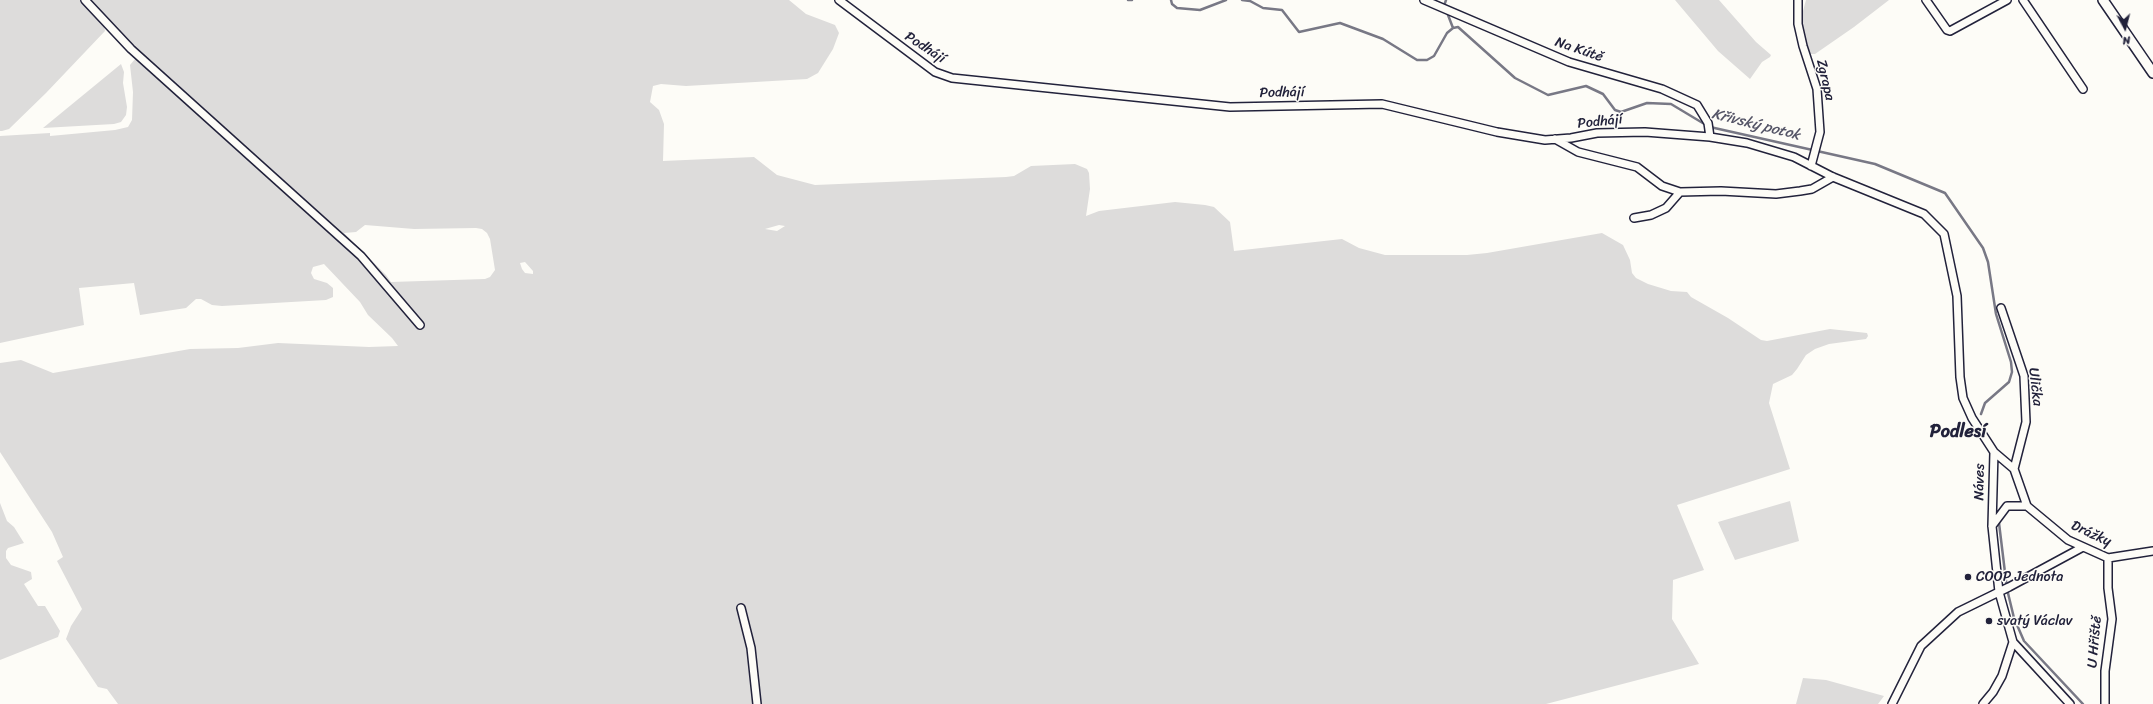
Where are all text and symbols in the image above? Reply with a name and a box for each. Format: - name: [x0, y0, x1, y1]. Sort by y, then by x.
- north arrow: [2105, 8, 2145, 48]
- street label: Podhájí: [901, 29, 949, 67]
- text: N: [2122, 31, 2131, 50]
- street label: Na Kútě: [1553, 34, 1605, 66]
- street label: Zgrapa: [1812, 58, 1838, 102]
- street label: Podhájí: [1259, 84, 1305, 102]
- water label: Křivský potok: [1710, 105, 1802, 145]
- street label: Podhájí: [1577, 111, 1623, 133]
- street label: Ulička: [2024, 367, 2046, 407]
- district label: Podlesí: [1930, 421, 1986, 443]
- street label: Náves: [1971, 463, 1989, 501]
- street label: Drážky: [2068, 517, 2114, 551]
- place label: COOP Jednota: [1976, 569, 2063, 585]
- marker: COOP Jednota: [1963, 572, 1973, 582]
- place label: svatý Václav: [1997, 613, 2072, 629]
- street label: U Hřiště: [2084, 615, 2106, 669]
- marker: svatý Václav: [1984, 616, 1994, 626]

